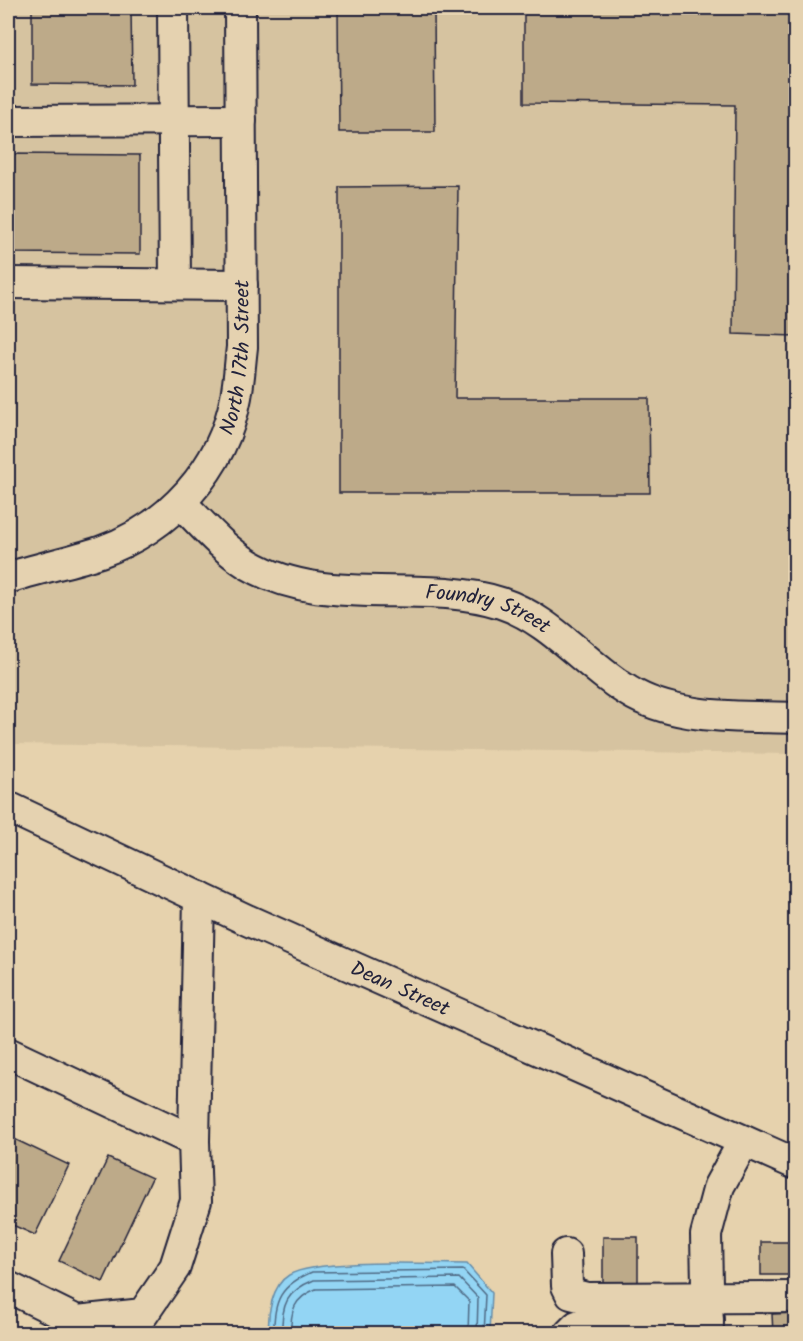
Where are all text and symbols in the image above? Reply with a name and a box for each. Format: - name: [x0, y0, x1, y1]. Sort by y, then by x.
- street label: North 17th Street: [211, 279, 261, 440]
- street label: Foundry Street: [425, 577, 558, 644]
- street label: Dean Street: [345, 953, 455, 1026]

